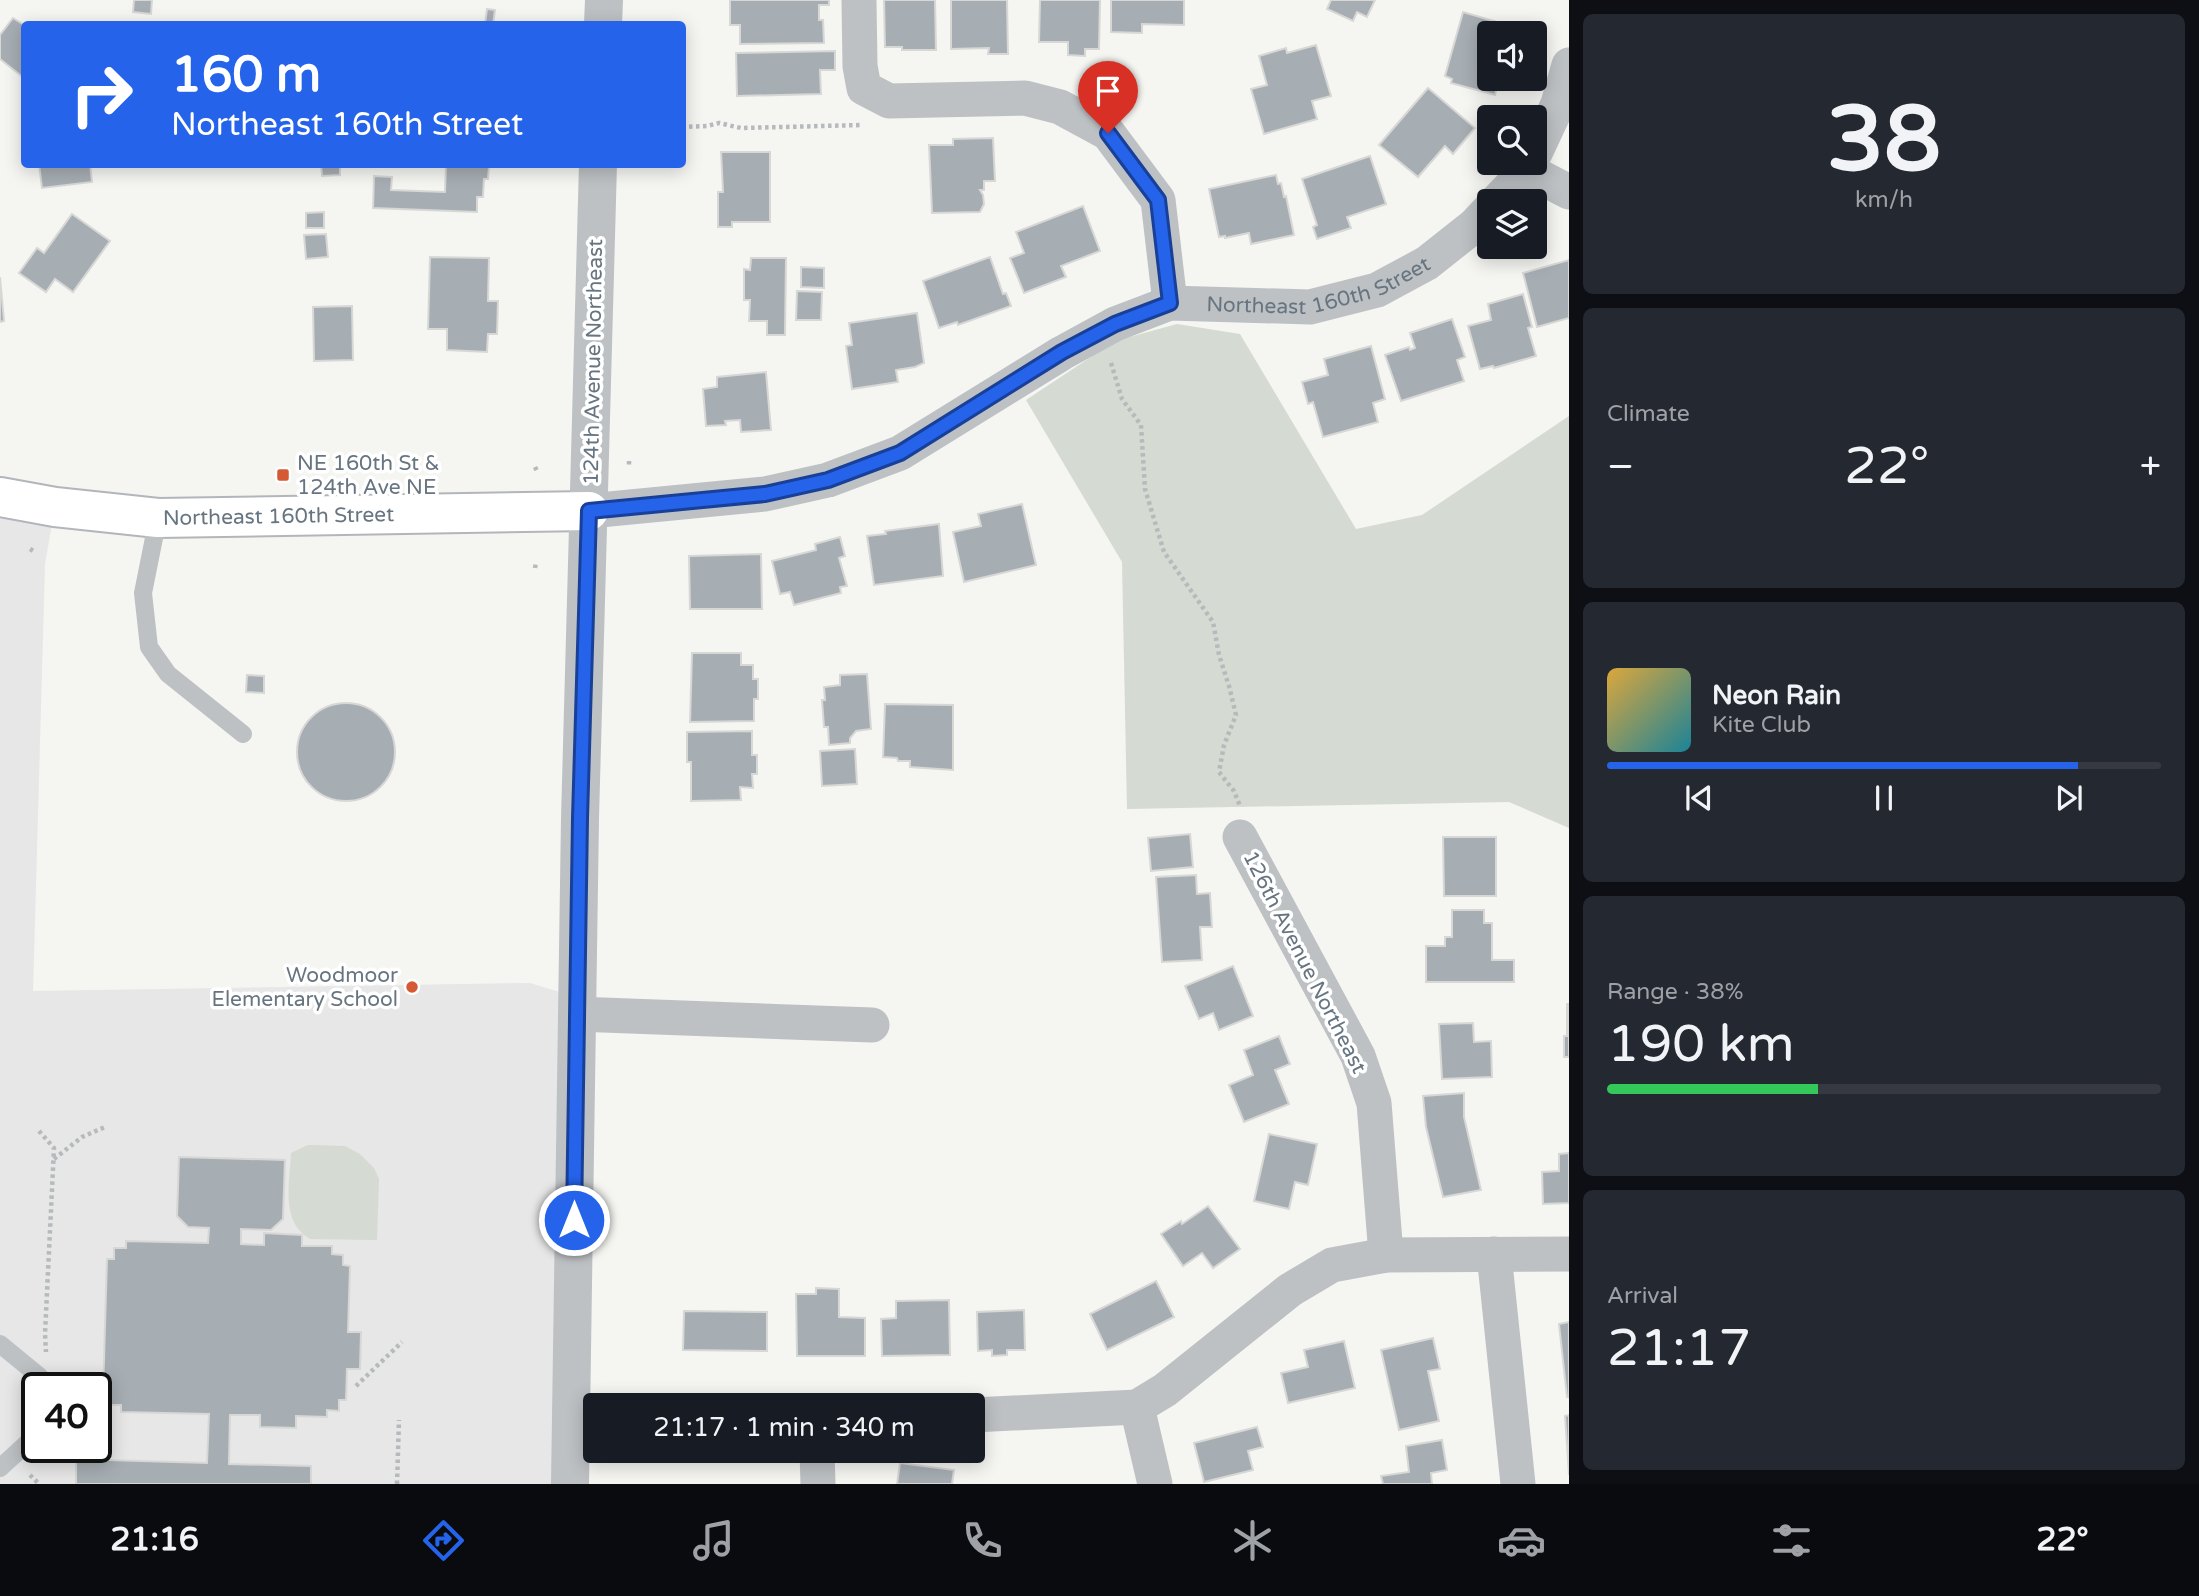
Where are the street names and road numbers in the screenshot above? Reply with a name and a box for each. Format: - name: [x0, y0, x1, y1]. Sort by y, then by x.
- street label: 124th Avenue Northeast: [579, 239, 608, 485]
- street label: Northeast 160th Street: [1206, 252, 1435, 320]
- street label: Northeast 160th Street: [163, 502, 394, 531]
- street label: 126th Avenue Northeast: [1237, 847, 1372, 1078]

